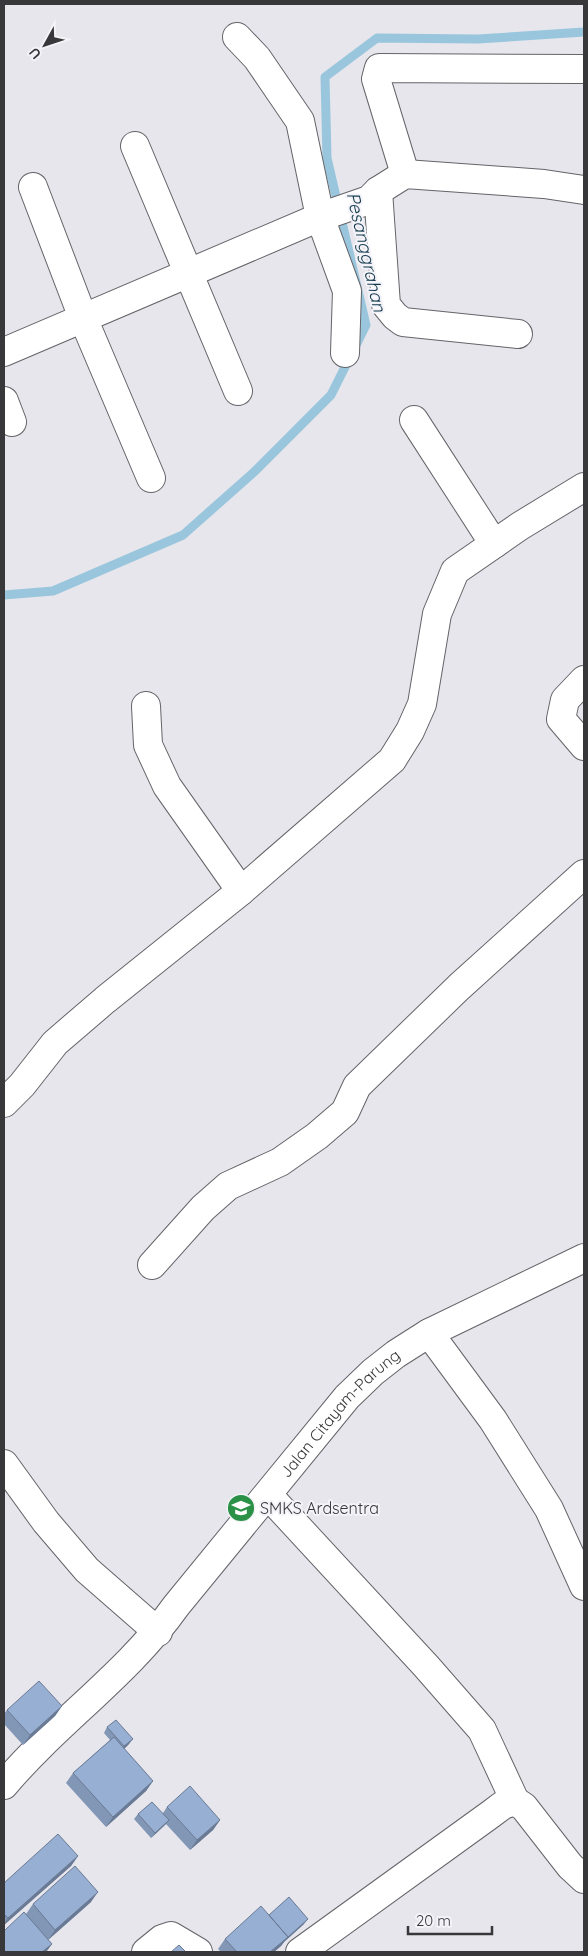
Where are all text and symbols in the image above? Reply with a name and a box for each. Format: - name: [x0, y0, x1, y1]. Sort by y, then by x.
- north arrow: [20, 20, 70, 70]
- text: U: [25, 44, 45, 63]
- water label: Pesanggrahan: [342, 190, 392, 315]
- street label: Jalan Citayam-Parung: [275, 1345, 404, 1481]
- school or university icon: SMKS Ardsentra: [226, 1493, 256, 1523]
- place label: SMKS Ardsentra: [260, 1498, 379, 1518]
- scale bar: [408, 1904, 492, 1936]
- text: 20 m: [416, 1911, 451, 1930]

